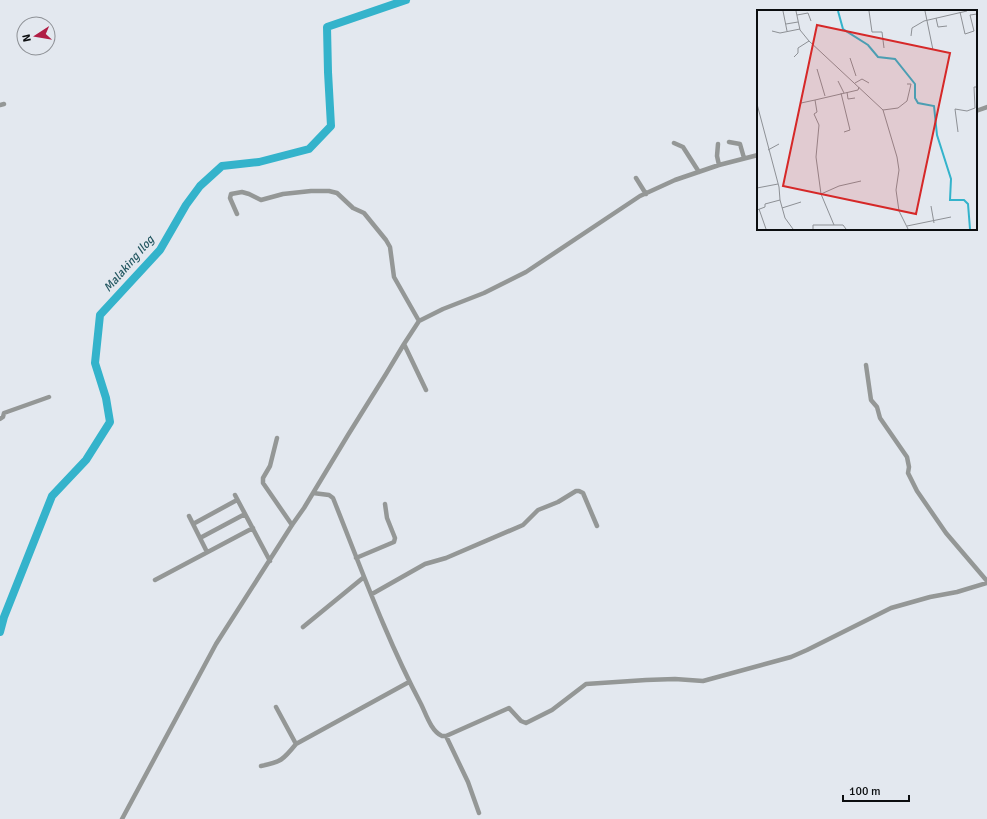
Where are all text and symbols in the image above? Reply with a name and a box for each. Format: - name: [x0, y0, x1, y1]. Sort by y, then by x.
- inset map: [757, 10, 977, 230]
- north arrow: [16, 16, 56, 56]
- text: N: [20, 33, 34, 43]
- water label: Malaking Ilog: [101, 232, 159, 295]
- scale bar: [843, 777, 909, 803]
- text: 100 m: [849, 784, 881, 799]

